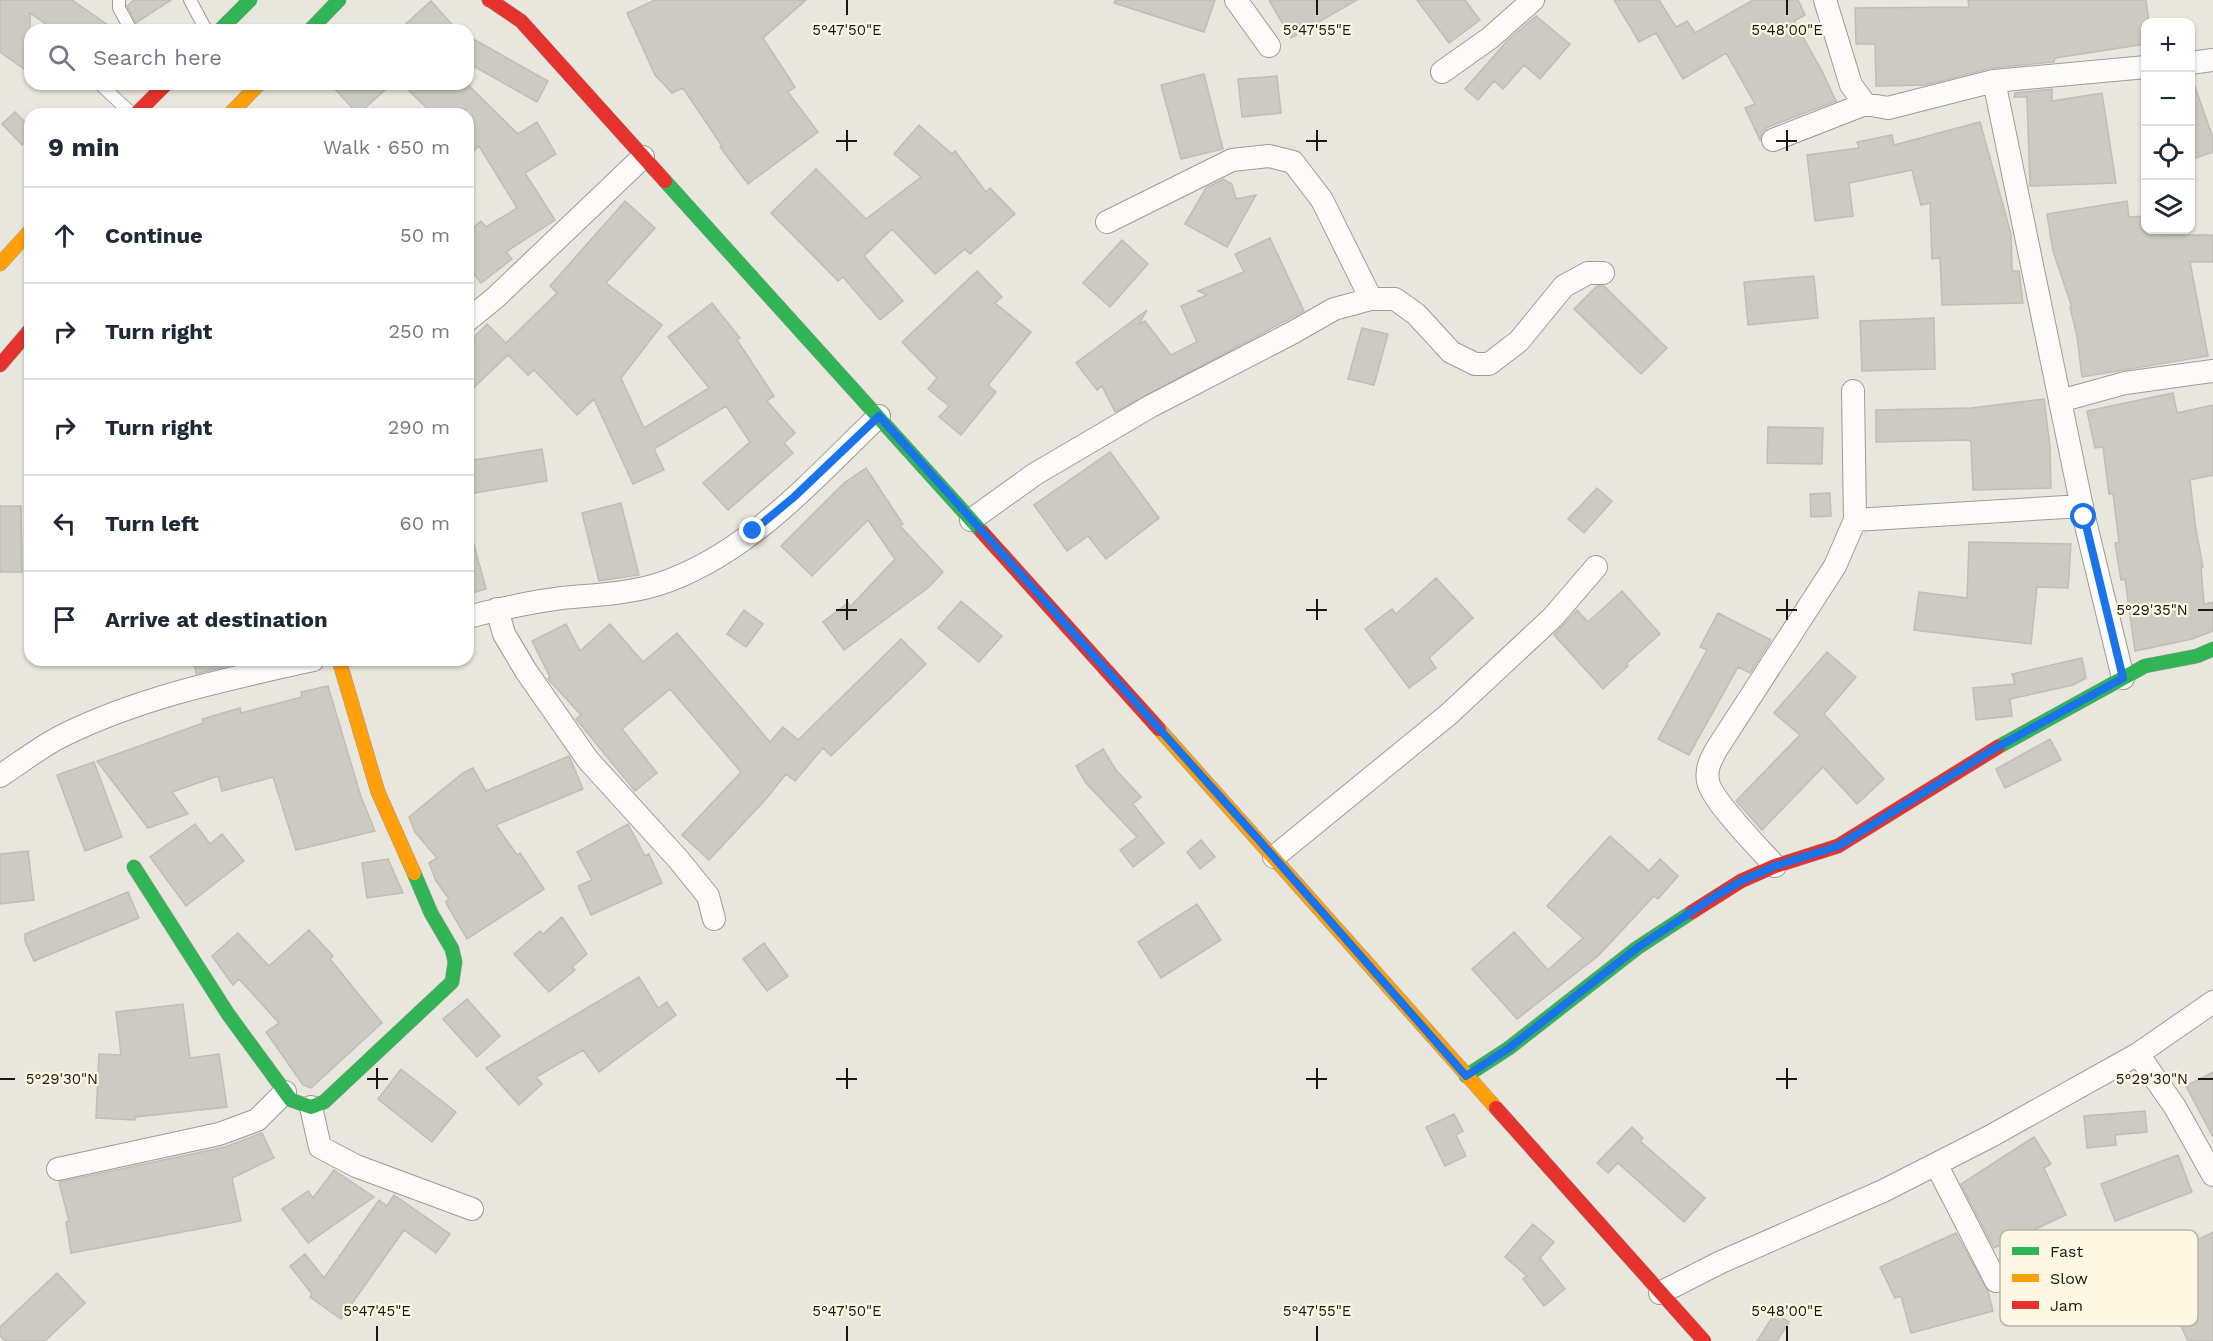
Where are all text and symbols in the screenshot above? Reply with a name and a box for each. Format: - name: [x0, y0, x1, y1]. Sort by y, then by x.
- map controls: [2141, 18, 2195, 234]
- button: +: [2141, 18, 2195, 72]
- text: 5°47'50"E: [812, 21, 882, 39]
- text: 5°47'55"E: [1283, 21, 1351, 39]
- text: 5°48'00"E: [1751, 21, 1823, 39]
- search box: [24, 24, 474, 90]
- icon: search: [45, 41, 78, 74]
- text: Search here: [93, 45, 222, 70]
- button: −: [2141, 72, 2195, 126]
- button: locate: [2141, 126, 2195, 180]
- text: 9 min: [48, 132, 120, 162]
- text: Walk · 650 m: [323, 135, 450, 159]
- button: layers: [2141, 180, 2195, 234]
- icon: ahead: [48, 219, 81, 252]
- text: Continue: [105, 223, 203, 248]
- text: 50 m: [400, 223, 450, 247]
- icon: right: [48, 315, 81, 348]
- text: Turn right: [105, 319, 212, 344]
- text: 250 m: [388, 319, 450, 343]
- icon: right: [48, 411, 81, 444]
- text: Turn right: [105, 415, 212, 440]
- text: 290 m: [388, 415, 450, 439]
- route start: [2070, 503, 2096, 529]
- icon: left: [48, 507, 81, 540]
- text: Turn left: [105, 511, 199, 536]
- text: 60 m: [400, 511, 450, 535]
- route end: [739, 517, 765, 543]
- text: 5°29'35"N: [2116, 601, 2188, 619]
- icon: arrive: [48, 603, 81, 636]
- text: Arrive at destination: [105, 607, 328, 632]
- text: 5°29'30"N: [26, 1070, 98, 1088]
- text: 5°29'30"N: [2116, 1070, 2188, 1088]
- legend: [2000, 1230, 2198, 1326]
- text: Fast: [2050, 1242, 2083, 1261]
- text: Slow: [2050, 1269, 2088, 1288]
- text: Jam: [2050, 1296, 2083, 1315]
- text: 5°47'45"E: [343, 1302, 411, 1320]
- text: 5°47'50"E: [812, 1302, 882, 1320]
- text: 5°47'55"E: [1283, 1302, 1351, 1320]
- text: 5°48'00"E: [1751, 1302, 1823, 1320]

